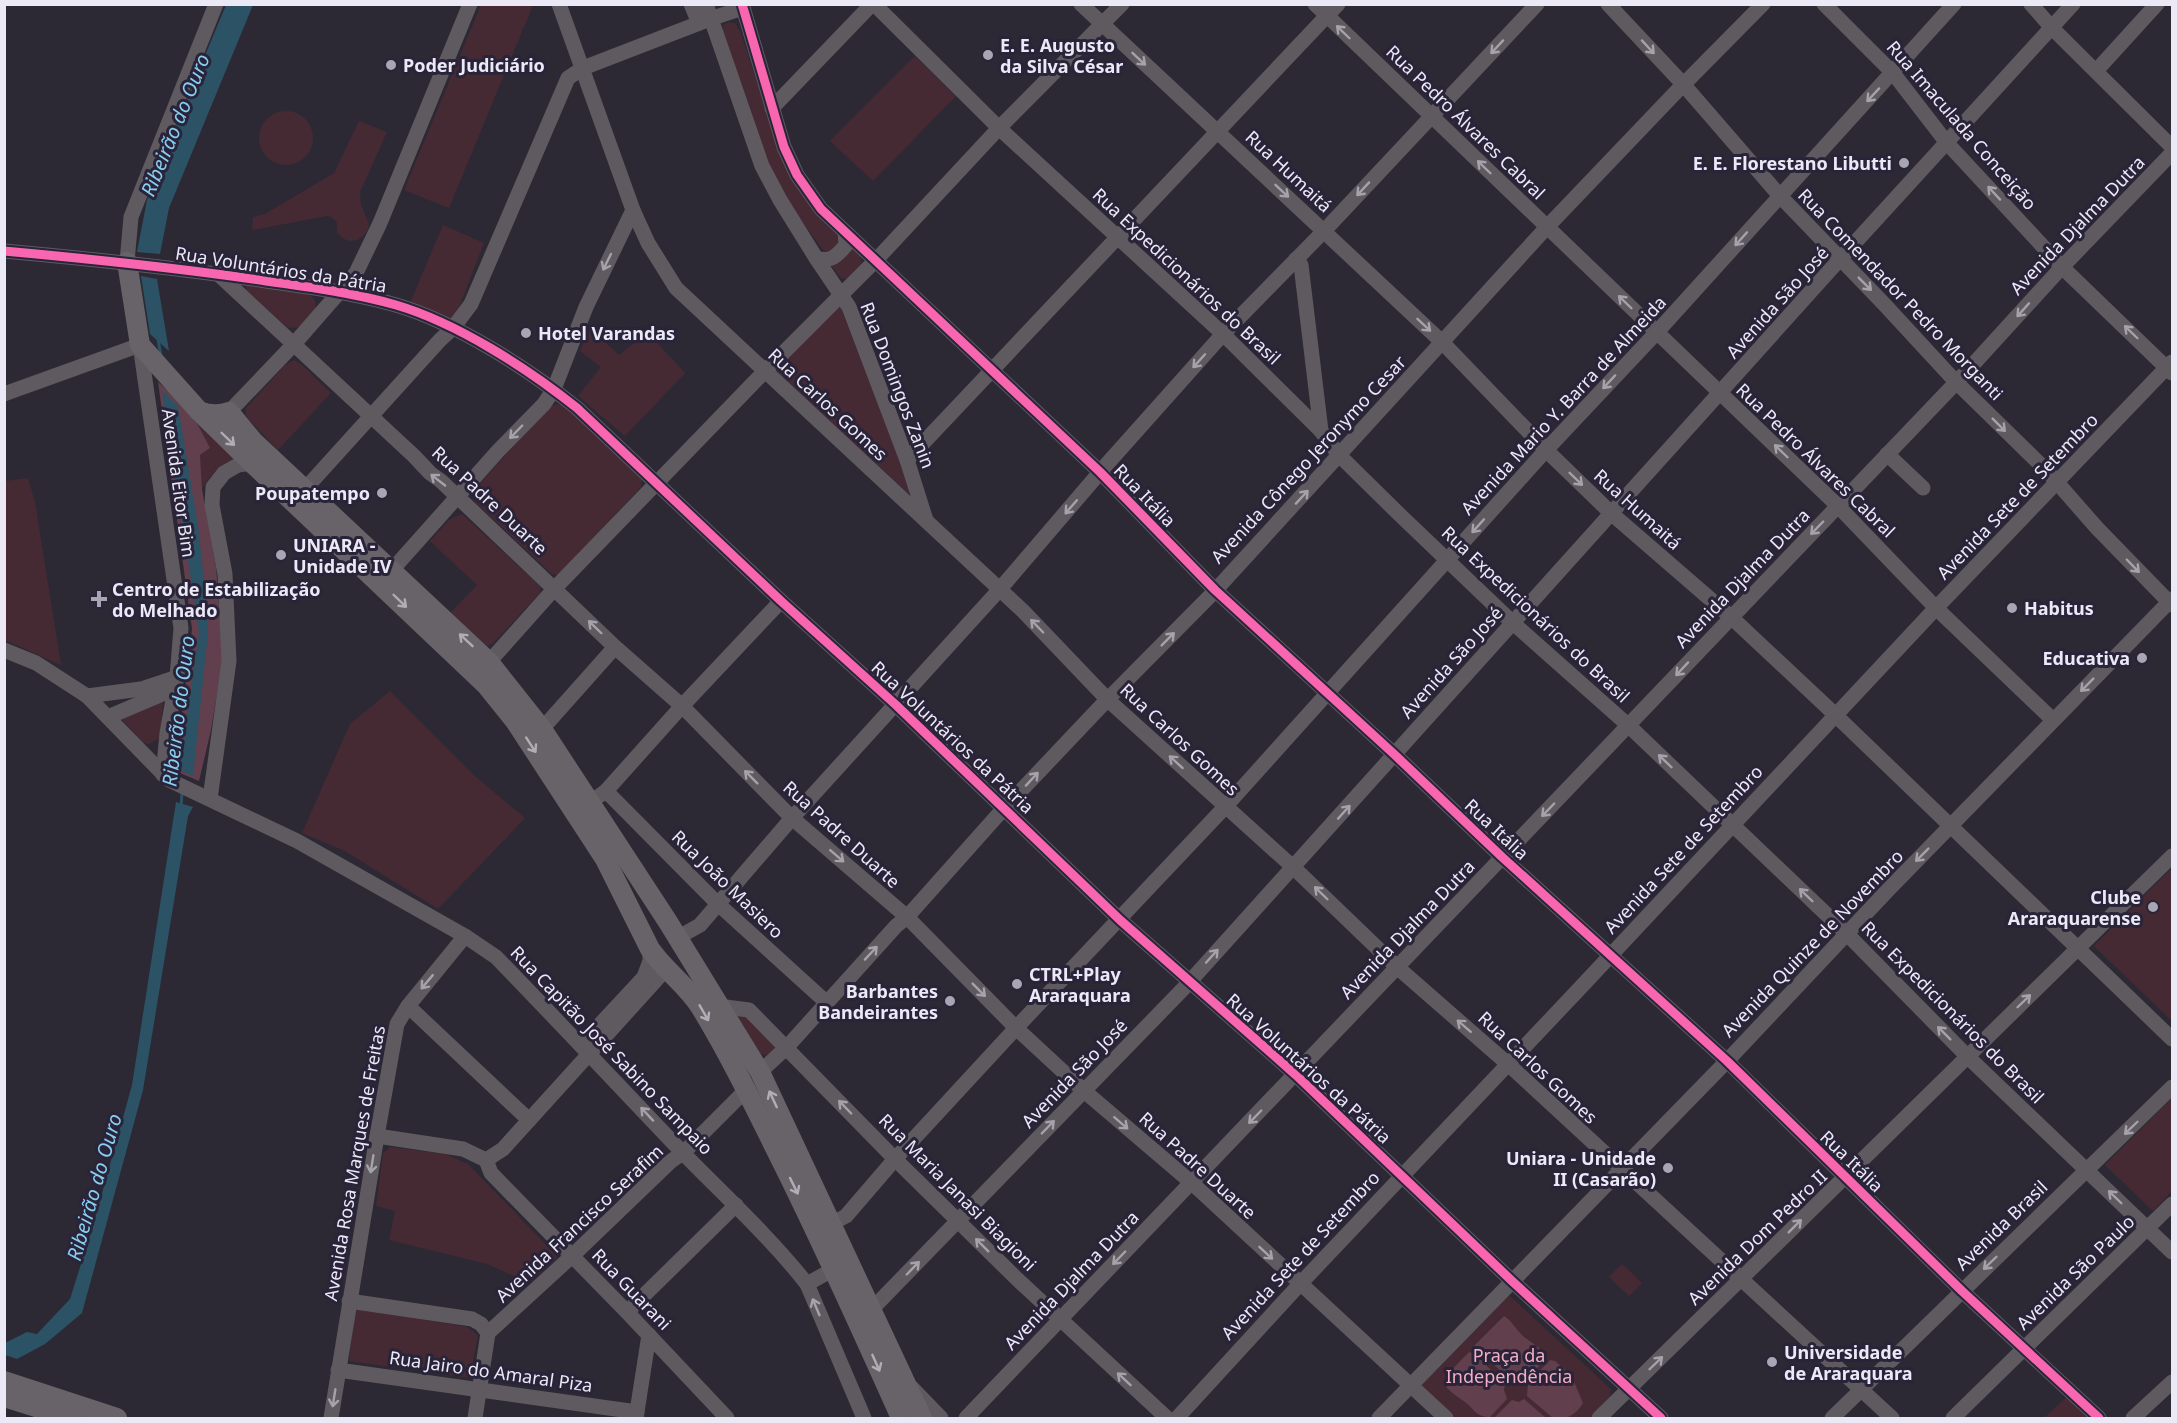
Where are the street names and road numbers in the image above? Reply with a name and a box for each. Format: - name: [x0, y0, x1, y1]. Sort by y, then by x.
- street label: Rua Imaculada Conceição: [1882, 35, 2042, 215]
- street label: Rua Pedro Álvares Cabral: [1381, 40, 1551, 204]
- street label: Rua Humaitá: [1241, 125, 1337, 217]
- street label: Avenida Djalma Dutra: [2004, 150, 2150, 300]
- street label: Rua Expedicionários do Brasil: [1088, 182, 1286, 370]
- street label: Rua Comendador Pedro Morganti: [1793, 183, 2009, 405]
- street label: Rua Voluntários da Pátria: [174, 240, 388, 298]
- street label: Avenida São José: [1720, 241, 1834, 363]
- street label: Avenida Mario Y. Barra de Almeida: [1455, 290, 1671, 520]
- street label: Rua Domingos Zanin: [855, 298, 941, 472]
- street label: Rua Carlos Gomes: [763, 343, 893, 465]
- street label: Avenida Cônego Jeronymo Cesar: [1205, 349, 1411, 568]
- street label: Rua Pedro Álvares Cabral: [1731, 378, 1901, 542]
- street label: Avenida Eitor Bim: [157, 407, 201, 559]
- street label: Avenida Sete de Setembro: [1931, 408, 2103, 584]
- street label: Rua Padre Duarte: [427, 440, 553, 560]
- street label: Rua Itália: [1109, 458, 1181, 532]
- street label: Rua Humaitá: [1589, 463, 1687, 555]
- street label: Avenida Djalma Dutra: [1669, 503, 1815, 653]
- street label: Rua Expedicionários do Brasil: [1437, 520, 1635, 708]
- street label: Avenida São José: [1394, 601, 1508, 723]
- street label: Rua Voluntários da Pátria: [867, 655, 1039, 819]
- street label: Rua Carlos Gomes: [1115, 678, 1245, 800]
- street label: Avenida Sete de Setembro: [1598, 760, 1768, 938]
- street label: Rua Padre Duarte: [778, 775, 906, 893]
- street label: Rua Itália: [1460, 793, 1534, 865]
- street label: Rua João Masiero: [667, 825, 789, 943]
- street label: Avenida Quinze de Novembro: [1716, 844, 1908, 1042]
- street label: Avenida Djalma Dutra: [1334, 854, 1480, 1004]
- street label: Rua Expedicionários do Brasil: [1857, 916, 2049, 1108]
- street label: Rua Capitão José Sabino Sampaio: [506, 940, 718, 1160]
- street label: Rua Voluntários da Pátria: [1222, 988, 1396, 1148]
- street label: Rua Carlos Gomes: [1473, 1006, 1603, 1128]
- street label: Avenida São José: [1016, 1013, 1132, 1133]
- street label: Avenida Rosa Marques de Freitas: [318, 1023, 390, 1303]
- street label: Rua Padre Duarte: [1134, 1106, 1262, 1224]
- street label: Rua Maria Janasi Biagioni: [874, 1108, 1042, 1276]
- street label: Rua Itália: [1815, 1125, 1889, 1197]
- street label: Avenida Francisco Serafim: [490, 1139, 668, 1307]
- street label: Avenida Dom Pedro II: [1682, 1164, 1832, 1310]
- street label: Avenida Sete de Setembro: [1215, 1166, 1385, 1344]
- street label: Avenida Brasil: [1950, 1175, 2052, 1275]
- street label: Avenida Djalma Dutra: [998, 1205, 1144, 1355]
- street label: Avenida São Paulo: [2011, 1209, 2139, 1335]
- street label: Rua Guarani: [587, 1243, 677, 1335]
- street label: Rua Jairo do Amaral Piza: [388, 1345, 594, 1397]

